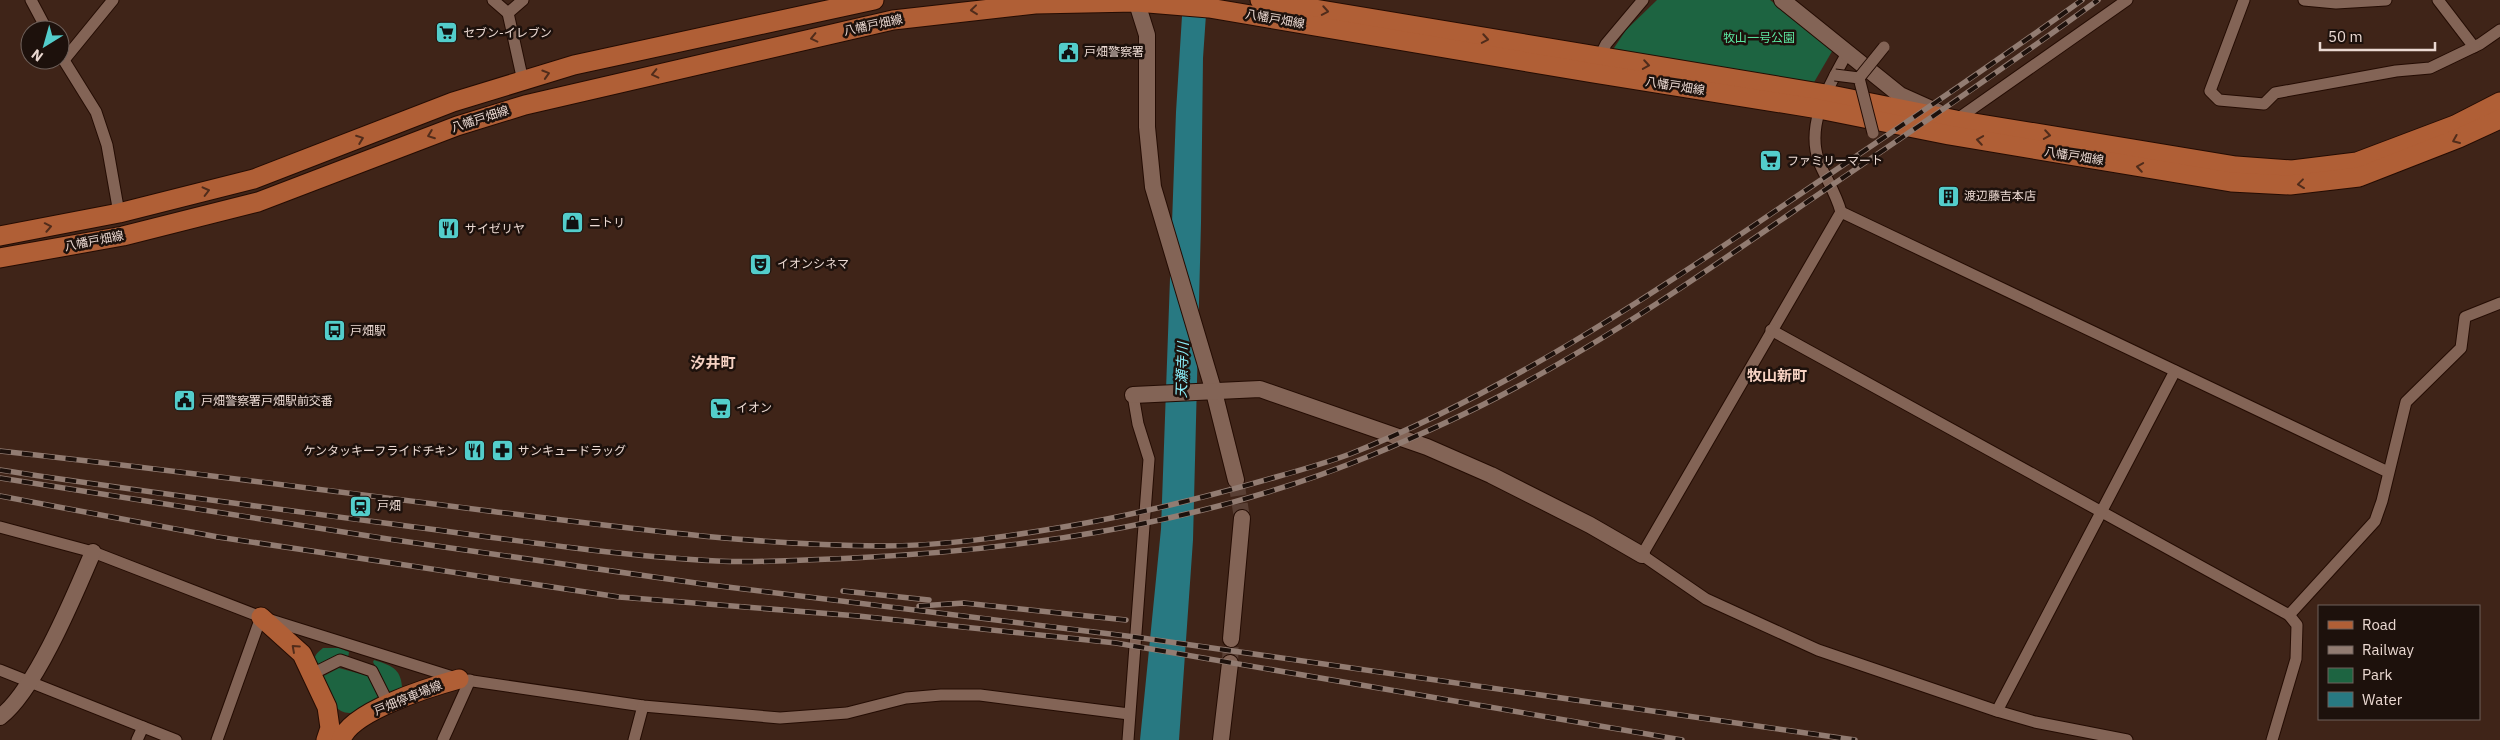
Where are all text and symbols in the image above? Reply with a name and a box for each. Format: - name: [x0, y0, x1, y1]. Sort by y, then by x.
- one-way arrow: [969, 4, 977, 15]
- street label: 八幡戸畑線: [1244, 6, 1306, 31]
- one-way arrow: [1321, 6, 1330, 16]
- street label: 八幡戸畑線: [842, 11, 904, 38]
- north arrow: [20, 20, 70, 70]
- scale bar: [2320, 20, 2435, 52]
- supermarket icon: セブン-イレブン: [435, 21, 459, 45]
- place label: セブン-イレブン: [463, 25, 552, 40]
- text: 50 m: [2328, 27, 2363, 46]
- park label: 牧山一号公園: [1723, 30, 1795, 45]
- one-way arrow: [809, 32, 818, 43]
- one-way arrow: [1481, 33, 1490, 43]
- public building icon: 戸畑警察署: [1056, 40, 1080, 64]
- place label: 戸畑警察署: [1084, 44, 1144, 59]
- text: N: [28, 45, 47, 66]
- one-way arrow: [1641, 60, 1650, 70]
- one-way arrow: [651, 68, 660, 79]
- one-way arrow: [542, 70, 550, 80]
- street label: 八幡戸畑線: [1644, 73, 1706, 98]
- street label: 八幡戸畑線: [449, 102, 511, 135]
- one-way arrow: [427, 129, 436, 140]
- one-way arrow: [2043, 129, 2052, 139]
- one-way arrow: [2452, 133, 2461, 144]
- one-way arrow: [355, 134, 364, 145]
- one-way arrow: [1975, 136, 1984, 146]
- street label: 八幡戸畑線: [2043, 143, 2105, 168]
- supermarket icon: ファミリーマート: [1759, 149, 1783, 173]
- place label: ファミリーマート: [1787, 153, 1883, 168]
- one-way arrow: [2136, 162, 2144, 172]
- one-way arrow: [2297, 178, 2305, 189]
- building icon: 渡辺藤吉本店: [1936, 184, 1960, 208]
- one-way arrow: [202, 186, 211, 197]
- place label: 渡辺藤吉本店: [1964, 188, 2036, 203]
- shop icon: ニトリ: [561, 211, 585, 235]
- place label: ニトリ: [589, 215, 625, 230]
- restaurant icon: サイゼリヤ: [437, 217, 461, 241]
- place label: サイゼリヤ: [465, 221, 525, 236]
- one-way arrow: [43, 222, 52, 233]
- street label: 八幡戸畑線: [63, 227, 125, 254]
- theatre icon: イオンシネマ: [749, 252, 773, 276]
- place label: イオンシネマ: [777, 256, 849, 271]
- bus stop icon: 戸畑駅: [322, 319, 346, 343]
- place label: 戸畑駅: [350, 323, 386, 338]
- water label: 天瀬寺川: [1172, 340, 1192, 398]
- district label: 汐井町: [690, 353, 736, 372]
- district label: 牧山新町: [1747, 366, 1807, 385]
- public building icon: 戸畑警察署戸畑駅前交番: [173, 389, 197, 413]
- place label: 戸畑警察署戸畑駅前交番: [201, 393, 333, 408]
- supermarket icon: イオン: [708, 396, 732, 420]
- place label: イオン: [736, 400, 772, 415]
- restaurant icon: ケンタッキーフライドチキン: [462, 439, 486, 463]
- pharmacy icon: サンキュードラッグ: [490, 439, 514, 463]
- place label: ケンタッキーフライドチキン: [303, 443, 458, 458]
- place label: サンキュードラッグ: [518, 443, 626, 458]
- station icon: 戸畑: [349, 494, 373, 518]
- place label: 戸畑: [377, 498, 401, 513]
- legend: [2318, 605, 2480, 720]
- text: Road: [2362, 615, 2397, 634]
- text: Railway: [2362, 640, 2415, 659]
- one-way arrow: [292, 645, 301, 654]
- text: Park: [2362, 665, 2392, 684]
- street label: 戸畑停車場線: [372, 677, 444, 718]
- text: Water: [2362, 690, 2403, 709]

